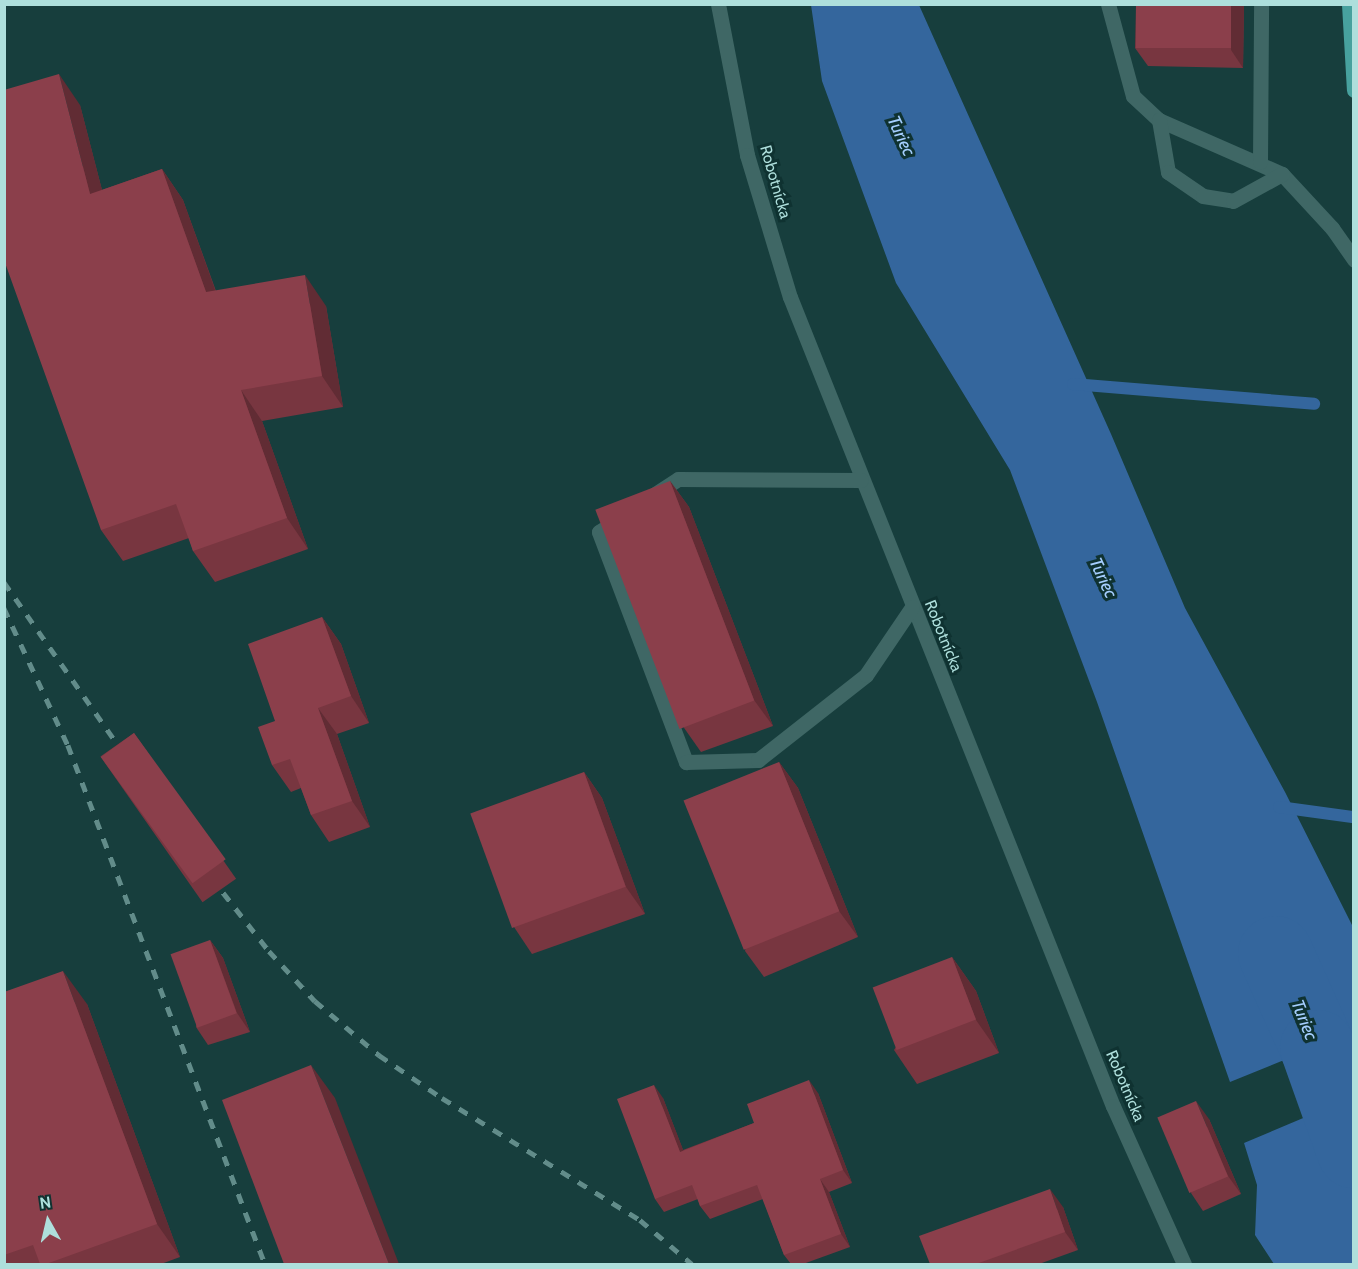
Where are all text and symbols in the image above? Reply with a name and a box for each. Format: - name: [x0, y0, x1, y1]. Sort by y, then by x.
- water label: Turiec: [882, 112, 920, 160]
- street label: Robotnícka: [755, 143, 795, 221]
- water label: Turiec: [1084, 554, 1122, 602]
- street label: Robotnícka: [920, 597, 966, 675]
- water label: Turiec: [1286, 996, 1322, 1044]
- street label: Robotnícka: [1101, 1048, 1149, 1124]
- north arrow: [18, 1191, 78, 1251]
- text: N: [39, 1192, 52, 1213]

